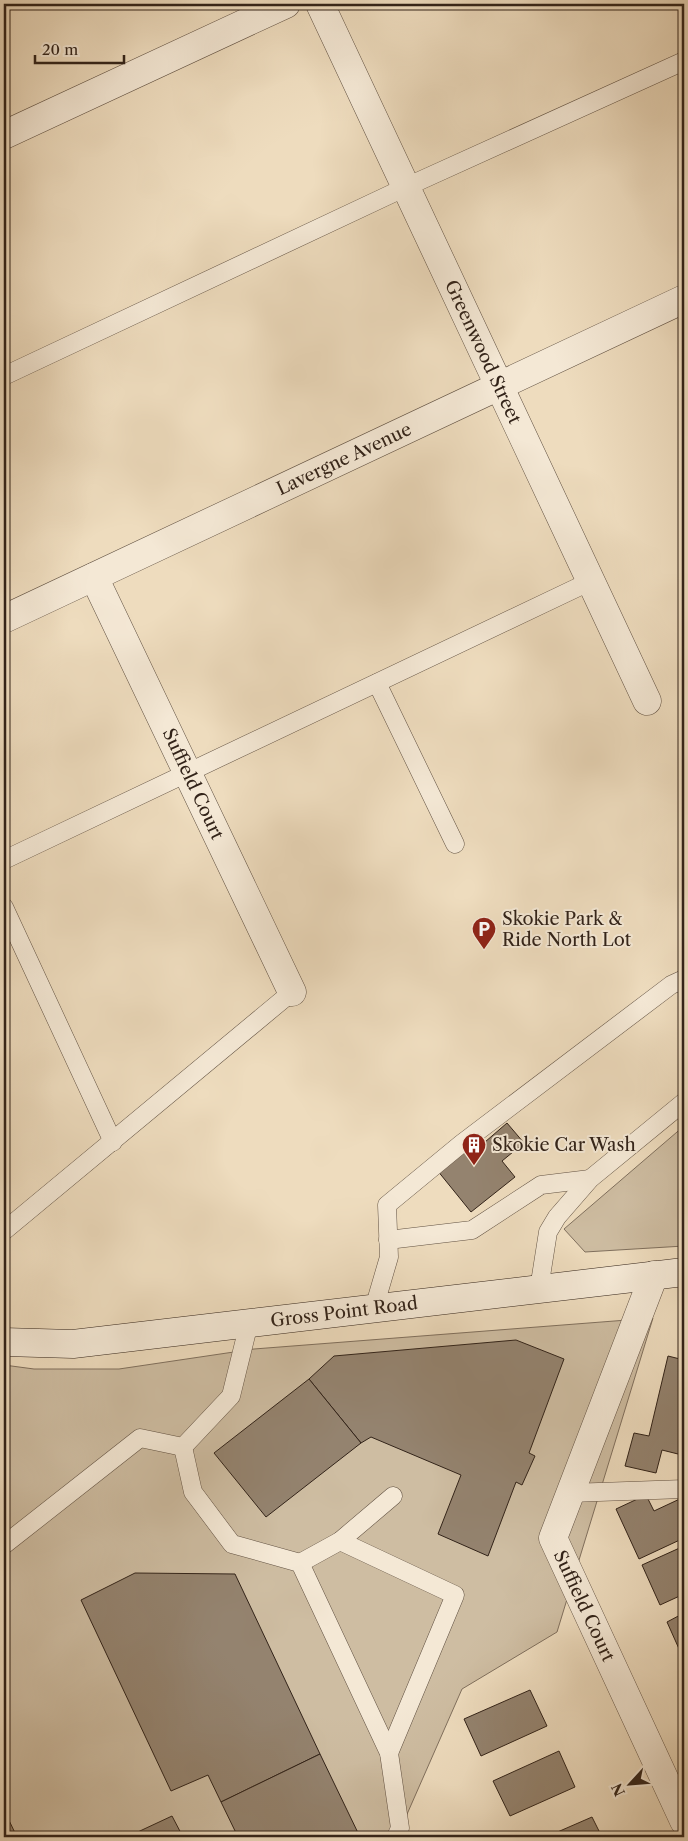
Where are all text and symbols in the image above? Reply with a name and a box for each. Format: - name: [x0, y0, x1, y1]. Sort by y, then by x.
- scale bar: [35, 32, 124, 64]
- text: 20 m: [42, 40, 78, 59]
- street label: Greenwood Street: [440, 277, 526, 428]
- street label: Lavergne Avenue: [273, 418, 415, 500]
- street label: Suffield Court: [158, 725, 229, 844]
- place label: Skokie Park & Ride North Lot: [502, 908, 632, 951]
- parking icon: Skokie Park & Ride North Lot: [471, 916, 497, 950]
- building icon: Skokie Car Wash: [461, 1132, 487, 1166]
- place label: Skokie Car Wash: [492, 1134, 636, 1156]
- street label: Gross Point Road: [269, 1292, 419, 1332]
- street label: Suffield Court: [549, 1547, 620, 1666]
- north arrow: [606, 1758, 656, 1808]
- text: N: [608, 1780, 629, 1799]

